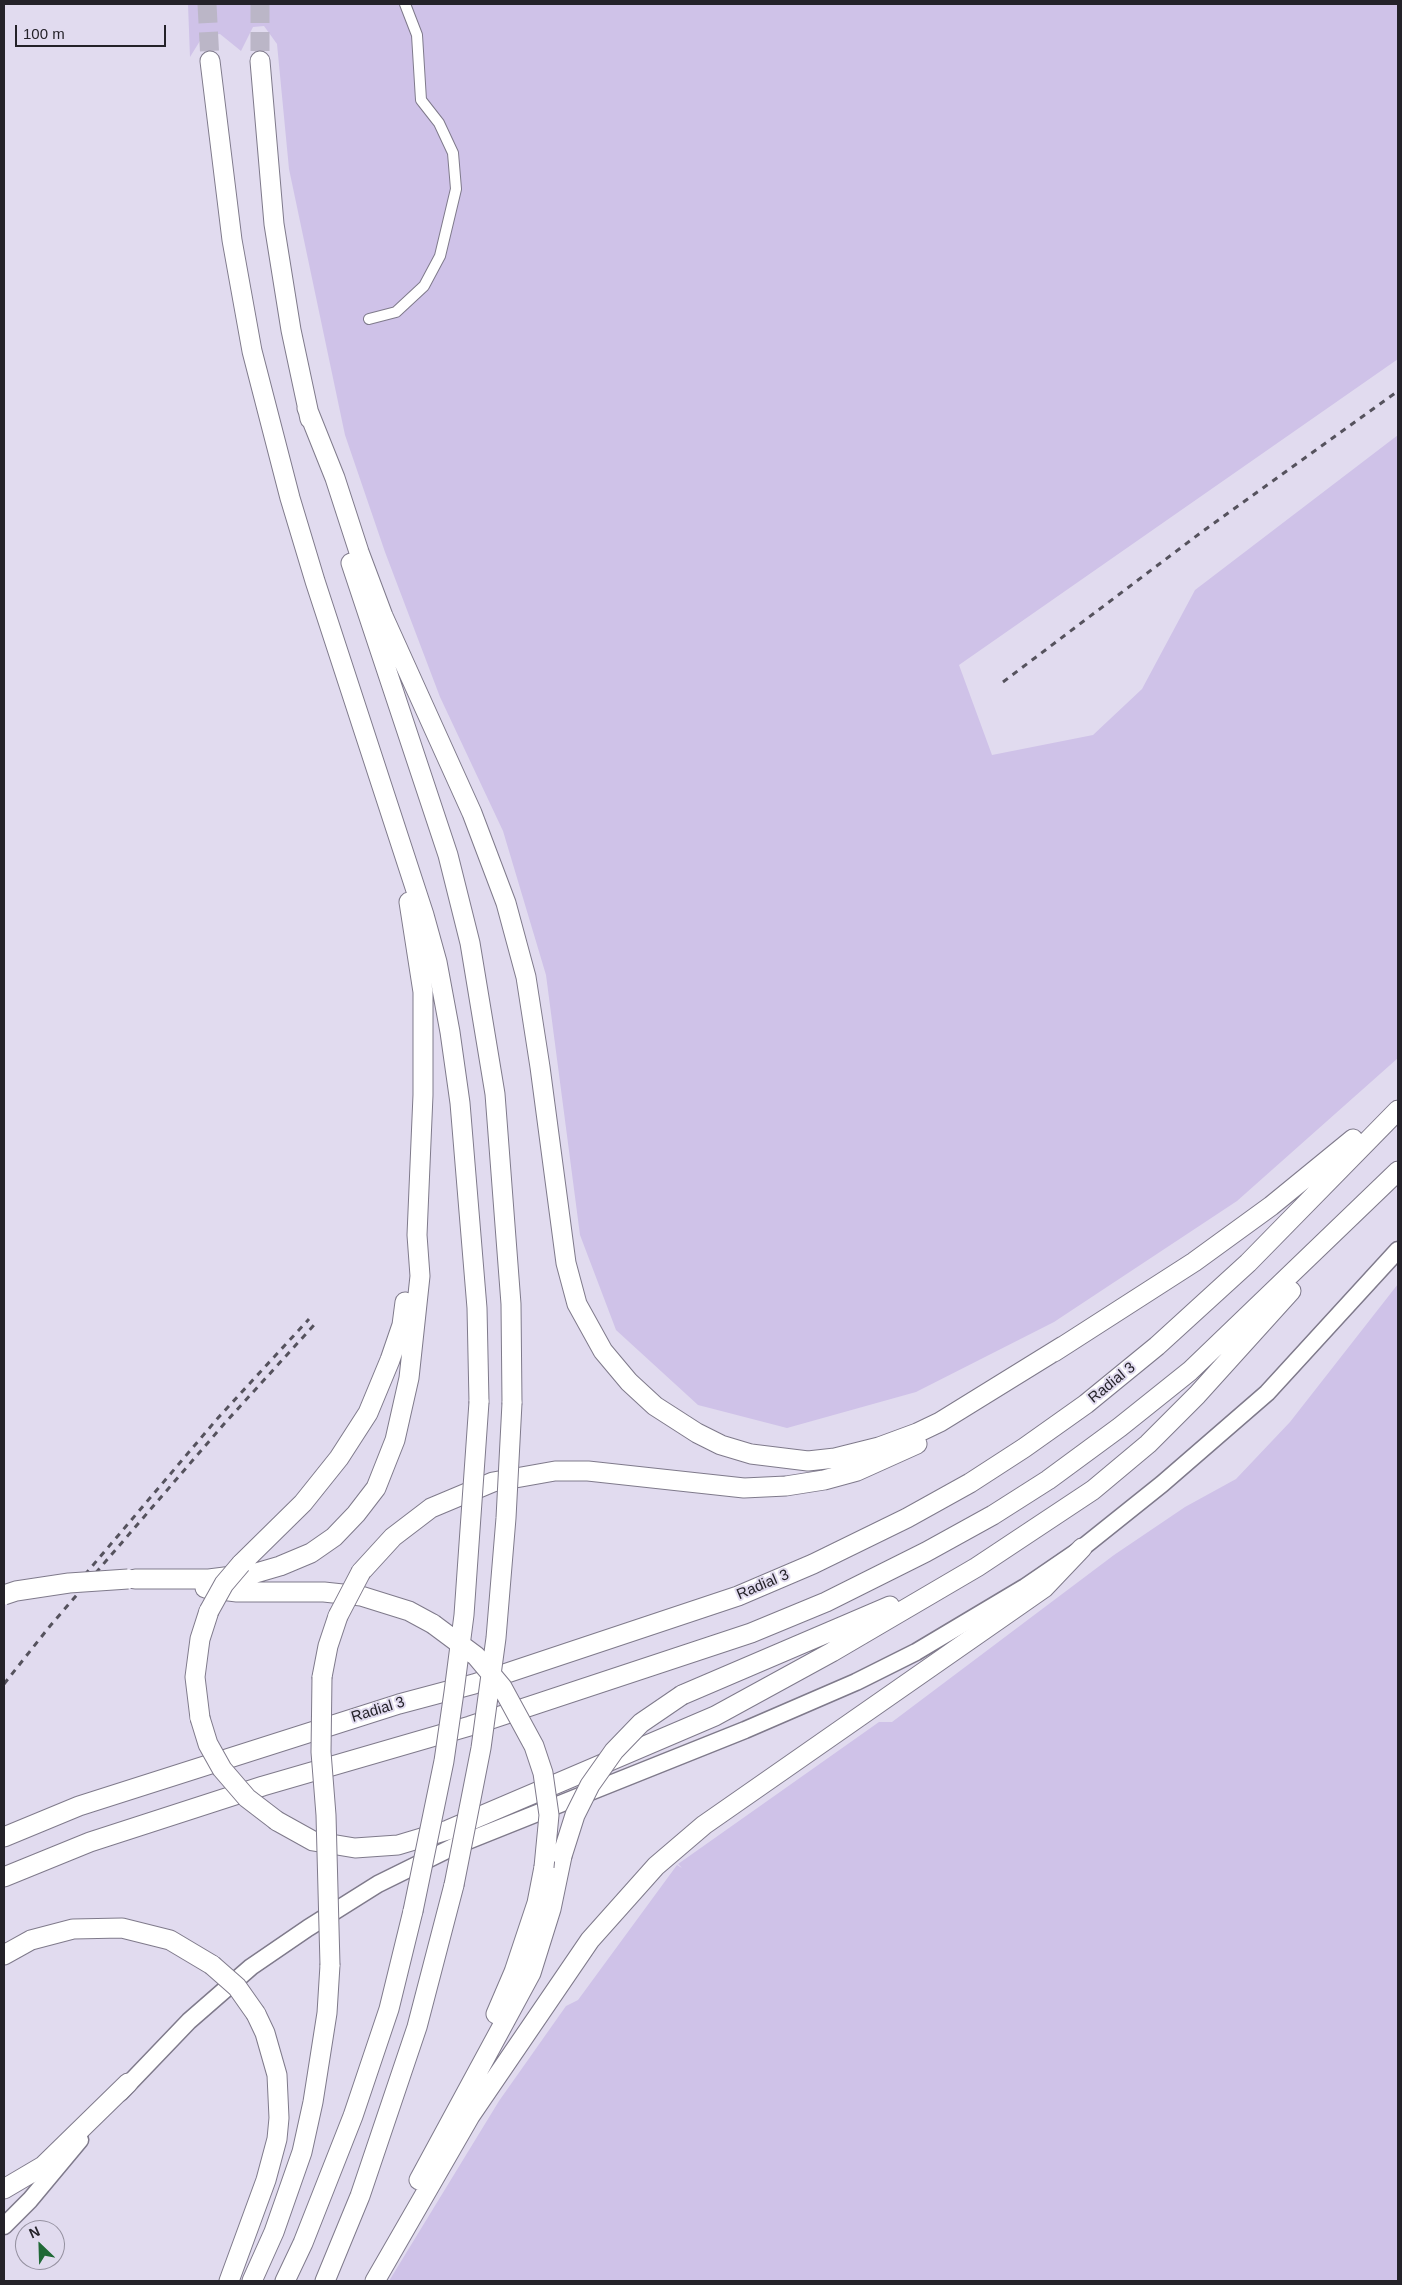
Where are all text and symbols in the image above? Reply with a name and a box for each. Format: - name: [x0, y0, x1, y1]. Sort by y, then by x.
- scale bar: [18, 15, 169, 47]
- text: 100 m: [23, 25, 65, 42]
- street label: Radial 3: [1085, 1359, 1139, 1407]
- street label: Radial 3: [734, 1566, 792, 1604]
- street label: Radial 3: [349, 1693, 407, 1727]
- north arrow: [15, 2220, 65, 2270]
- text: N: [26, 2223, 42, 2242]

